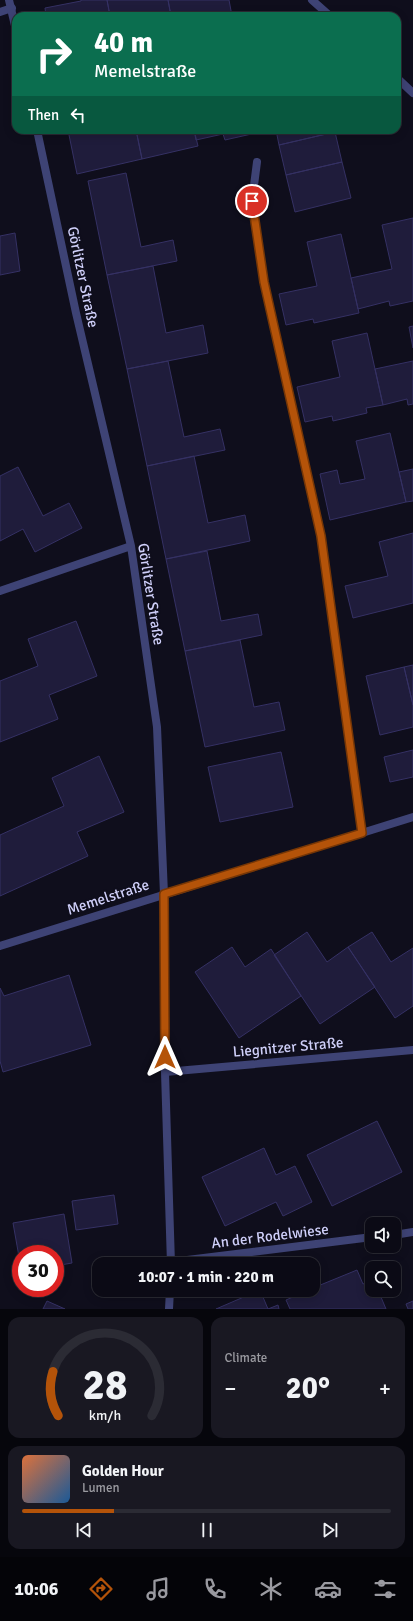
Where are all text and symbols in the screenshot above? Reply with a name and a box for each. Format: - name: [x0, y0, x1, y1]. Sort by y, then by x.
- text: 40 m: [94, 26, 153, 60]
- icon: right: [28, 28, 80, 80]
- text: Memelstraße: [94, 60, 196, 82]
- icon: left: [67, 104, 89, 126]
- text: Then: [28, 106, 59, 124]
- pin: [235, 184, 269, 218]
- icon: arrive: [241, 190, 263, 212]
- street label: Görlitzer Straße: [63, 225, 103, 329]
- street label: Görlitzer Straße: [134, 542, 168, 646]
- street label: Memelstraße: [65, 875, 151, 919]
- street label: Liegnitzer Straße: [232, 1033, 344, 1061]
- position arrow: [144, 1036, 186, 1078]
- map controls: [365, 1217, 401, 1297]
- button: sound: [365, 1217, 401, 1253]
- street label: An der Rodelwiese: [210, 1220, 330, 1252]
- speed limit sign: 30: [12, 1245, 64, 1297]
- button: search: [365, 1261, 401, 1297]
- text: 10:07 · 1 min · 220 m: [138, 1268, 274, 1286]
- text: Climate: [225, 1350, 267, 1366]
- text: 28: [83, 1359, 128, 1410]
- text: 20°: [286, 1370, 330, 1407]
- text: −: [225, 1375, 236, 1402]
- text: +: [379, 1375, 391, 1402]
- text: km/h: [89, 1406, 121, 1423]
- text: Golden Hour: [82, 1462, 164, 1480]
- text: Lumen: [82, 1480, 120, 1496]
- icon: previous: [73, 1519, 95, 1541]
- icon: pause: [196, 1519, 218, 1541]
- icon: next: [319, 1519, 341, 1541]
- icon: directions: [87, 1575, 115, 1603]
- icon: music: [144, 1575, 172, 1603]
- icon: phone: [201, 1575, 229, 1603]
- icon: climate: [257, 1575, 285, 1603]
- icon: car: [314, 1575, 342, 1603]
- icon: filters: [371, 1575, 399, 1603]
- text: 10:06: [14, 1578, 59, 1600]

